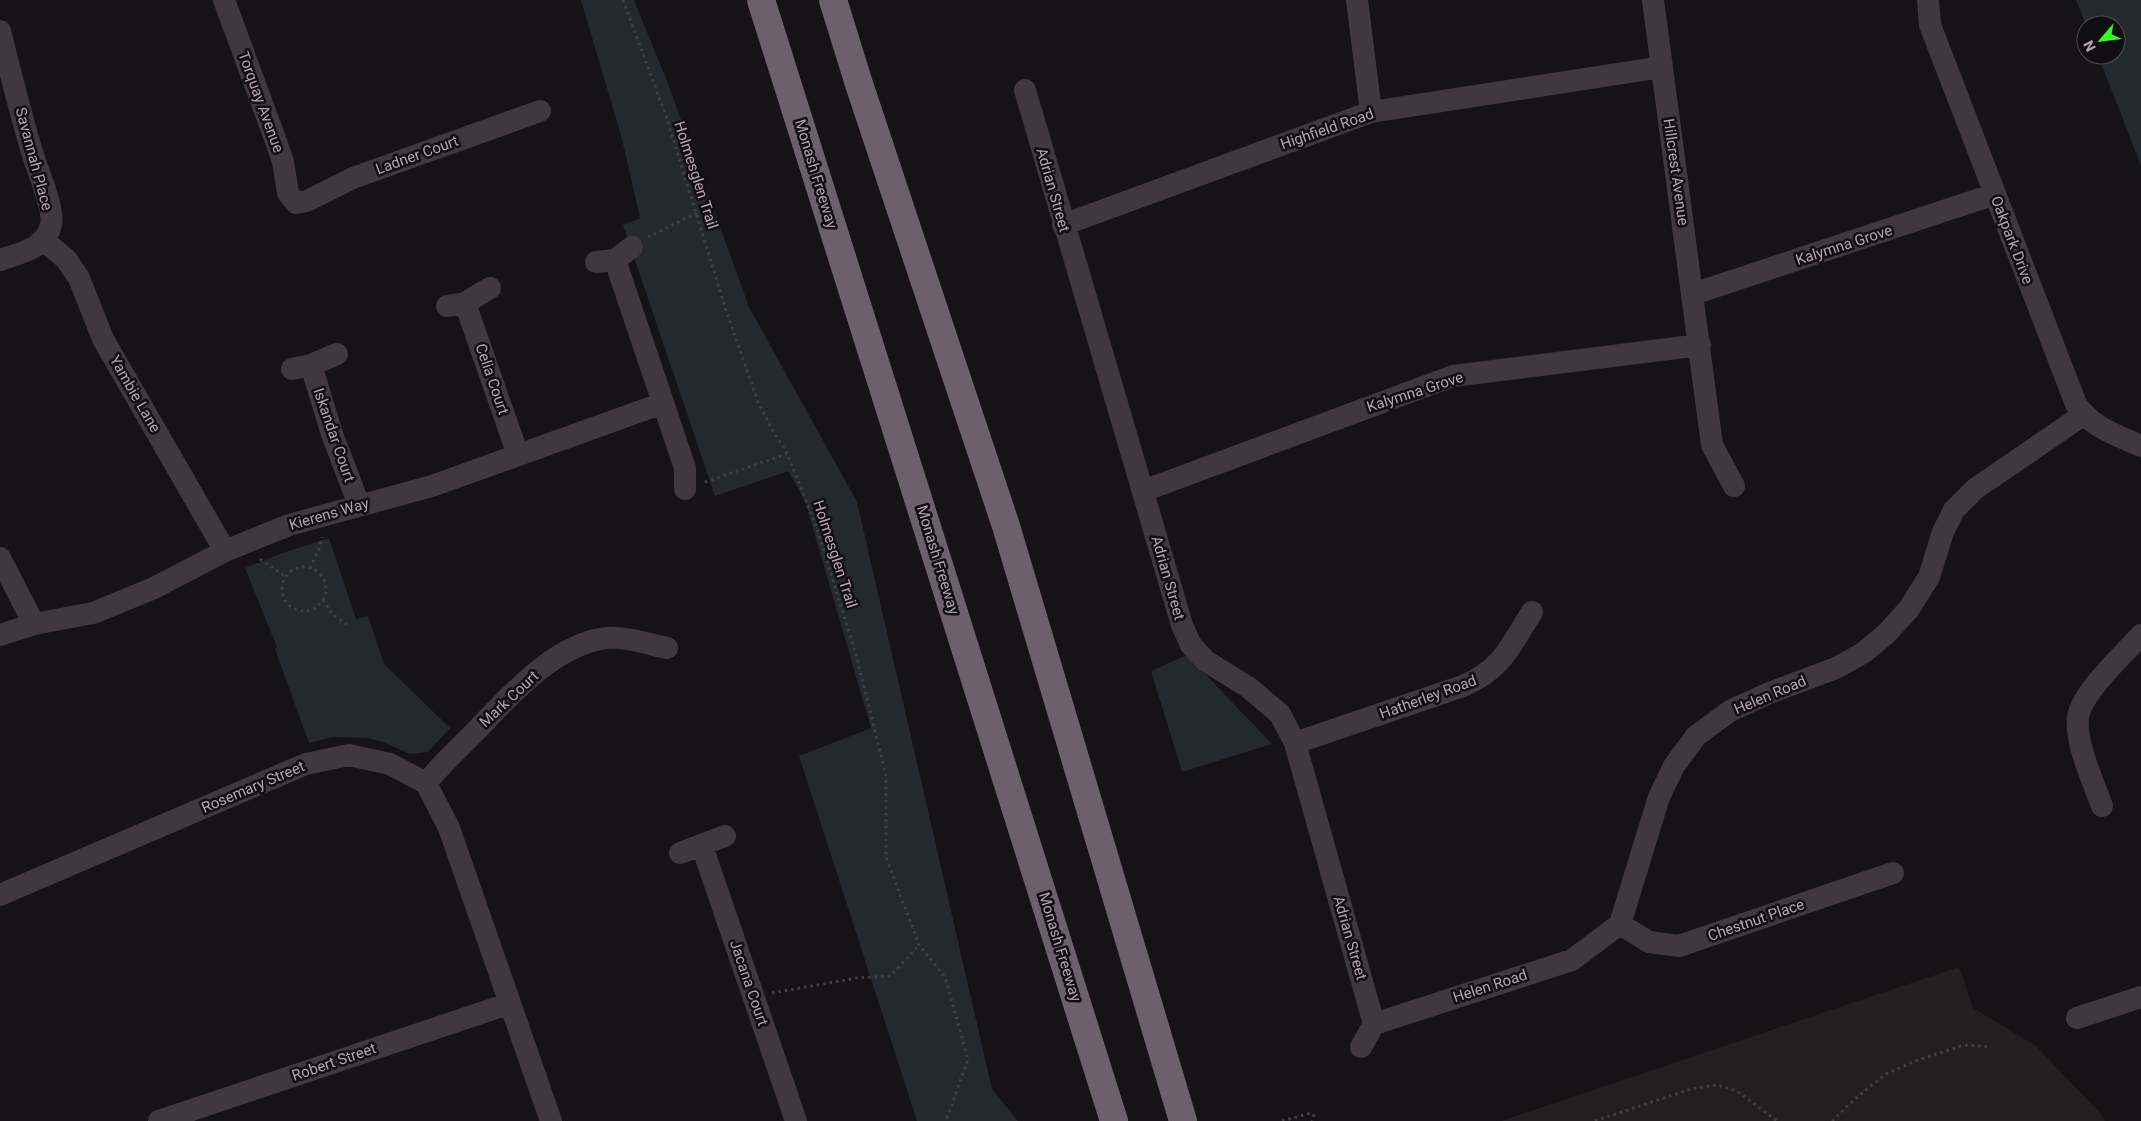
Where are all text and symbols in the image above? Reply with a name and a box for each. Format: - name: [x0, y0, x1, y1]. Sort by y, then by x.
- north arrow: [2076, 15, 2126, 65]
- text: N: [2080, 38, 2099, 54]
- street label: Torquay Avenue: [234, 49, 288, 155]
- street label: Savannah Place: [12, 105, 56, 213]
- street label: Highfield Road: [1278, 105, 1376, 153]
- street label: Monash Freeway: [791, 117, 841, 231]
- street label: Hillcrest Avenue: [1660, 117, 1692, 227]
- street label: Holmesglen Trail: [670, 119, 722, 231]
- street label: Ladner Court: [373, 132, 461, 178]
- street label: Adrian Street: [1032, 146, 1074, 234]
- street label: Oakpark Drive: [1987, 193, 2037, 287]
- street label: Kalymna Grove: [1793, 221, 1895, 269]
- street label: Celia Court: [471, 341, 513, 417]
- street label: Yambie Lane: [106, 352, 164, 436]
- street label: Kalymna Grove: [1364, 368, 1466, 416]
- street label: Iskandar Court: [309, 386, 359, 484]
- street label: Kierens Way: [287, 494, 371, 534]
- street label: Holmesglen Trail: [809, 498, 861, 610]
- street label: Monash Freeway: [913, 503, 963, 617]
- street label: Adrian Street: [1147, 534, 1189, 622]
- street label: Mark Court: [476, 667, 542, 731]
- street label: Hatherley Road: [1377, 671, 1479, 723]
- street label: Helen Road: [1731, 672, 1809, 718]
- street label: Rosemary Street: [199, 757, 307, 817]
- street label: Monash Freeway: [1035, 890, 1085, 1004]
- street label: Adrian Street: [1329, 894, 1371, 982]
- street label: Chestnut Place: [1705, 895, 1807, 945]
- street label: Jacana Court: [726, 938, 772, 1028]
- street label: Helen Road: [1451, 966, 1529, 1006]
- street label: Robert Street: [290, 1039, 379, 1085]

